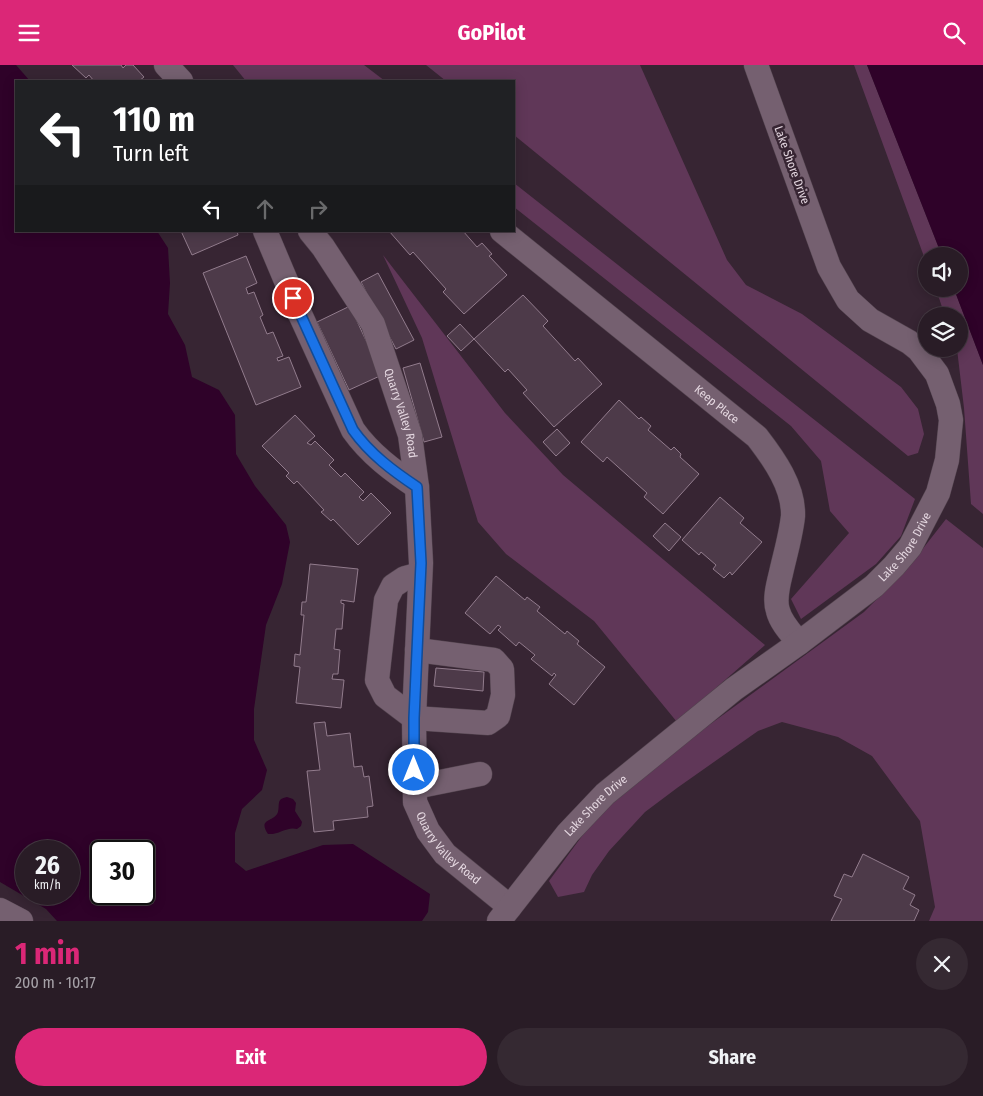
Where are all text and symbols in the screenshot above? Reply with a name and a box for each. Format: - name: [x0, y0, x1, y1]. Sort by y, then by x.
- icon: menu: [15, 19, 43, 47]
- text: GoPilot: [458, 19, 525, 46]
- icon: search: [940, 19, 968, 47]
- text: 110 m: [113, 98, 195, 140]
- icon: left: [30, 100, 95, 165]
- street label: Lake Shore Drive: [771, 124, 813, 206]
- text: Turn left: [113, 140, 189, 167]
- icon: left: [198, 195, 226, 223]
- icon: ahead: [251, 195, 279, 223]
- icon: right: [304, 195, 332, 223]
- map controls: [918, 247, 968, 357]
- button: sound: [918, 247, 968, 297]
- pin: [272, 277, 314, 319]
- icon: arrive: [279, 284, 307, 312]
- button: layers: [918, 307, 968, 357]
- street label: Quarry Valley Road: [381, 366, 420, 459]
- street label: Keep Place: [692, 382, 742, 427]
- street label: Lake Shore Drive: [876, 510, 934, 584]
- position arrow: [387, 743, 439, 795]
- street label: Lake Shore Drive: [562, 772, 630, 839]
- street label: Quarry Valley Road: [413, 809, 483, 887]
- speed limit sign: 30: [90, 840, 155, 905]
- text: 26: [35, 851, 60, 881]
- text: km/h: [34, 878, 61, 892]
- text: 1 min: [15, 936, 80, 972]
- button: close: [916, 938, 968, 990]
- text: 200 m · 10:17: [15, 973, 96, 992]
- button: Exit: [15, 1028, 487, 1086]
- button: Share: [497, 1028, 968, 1086]

